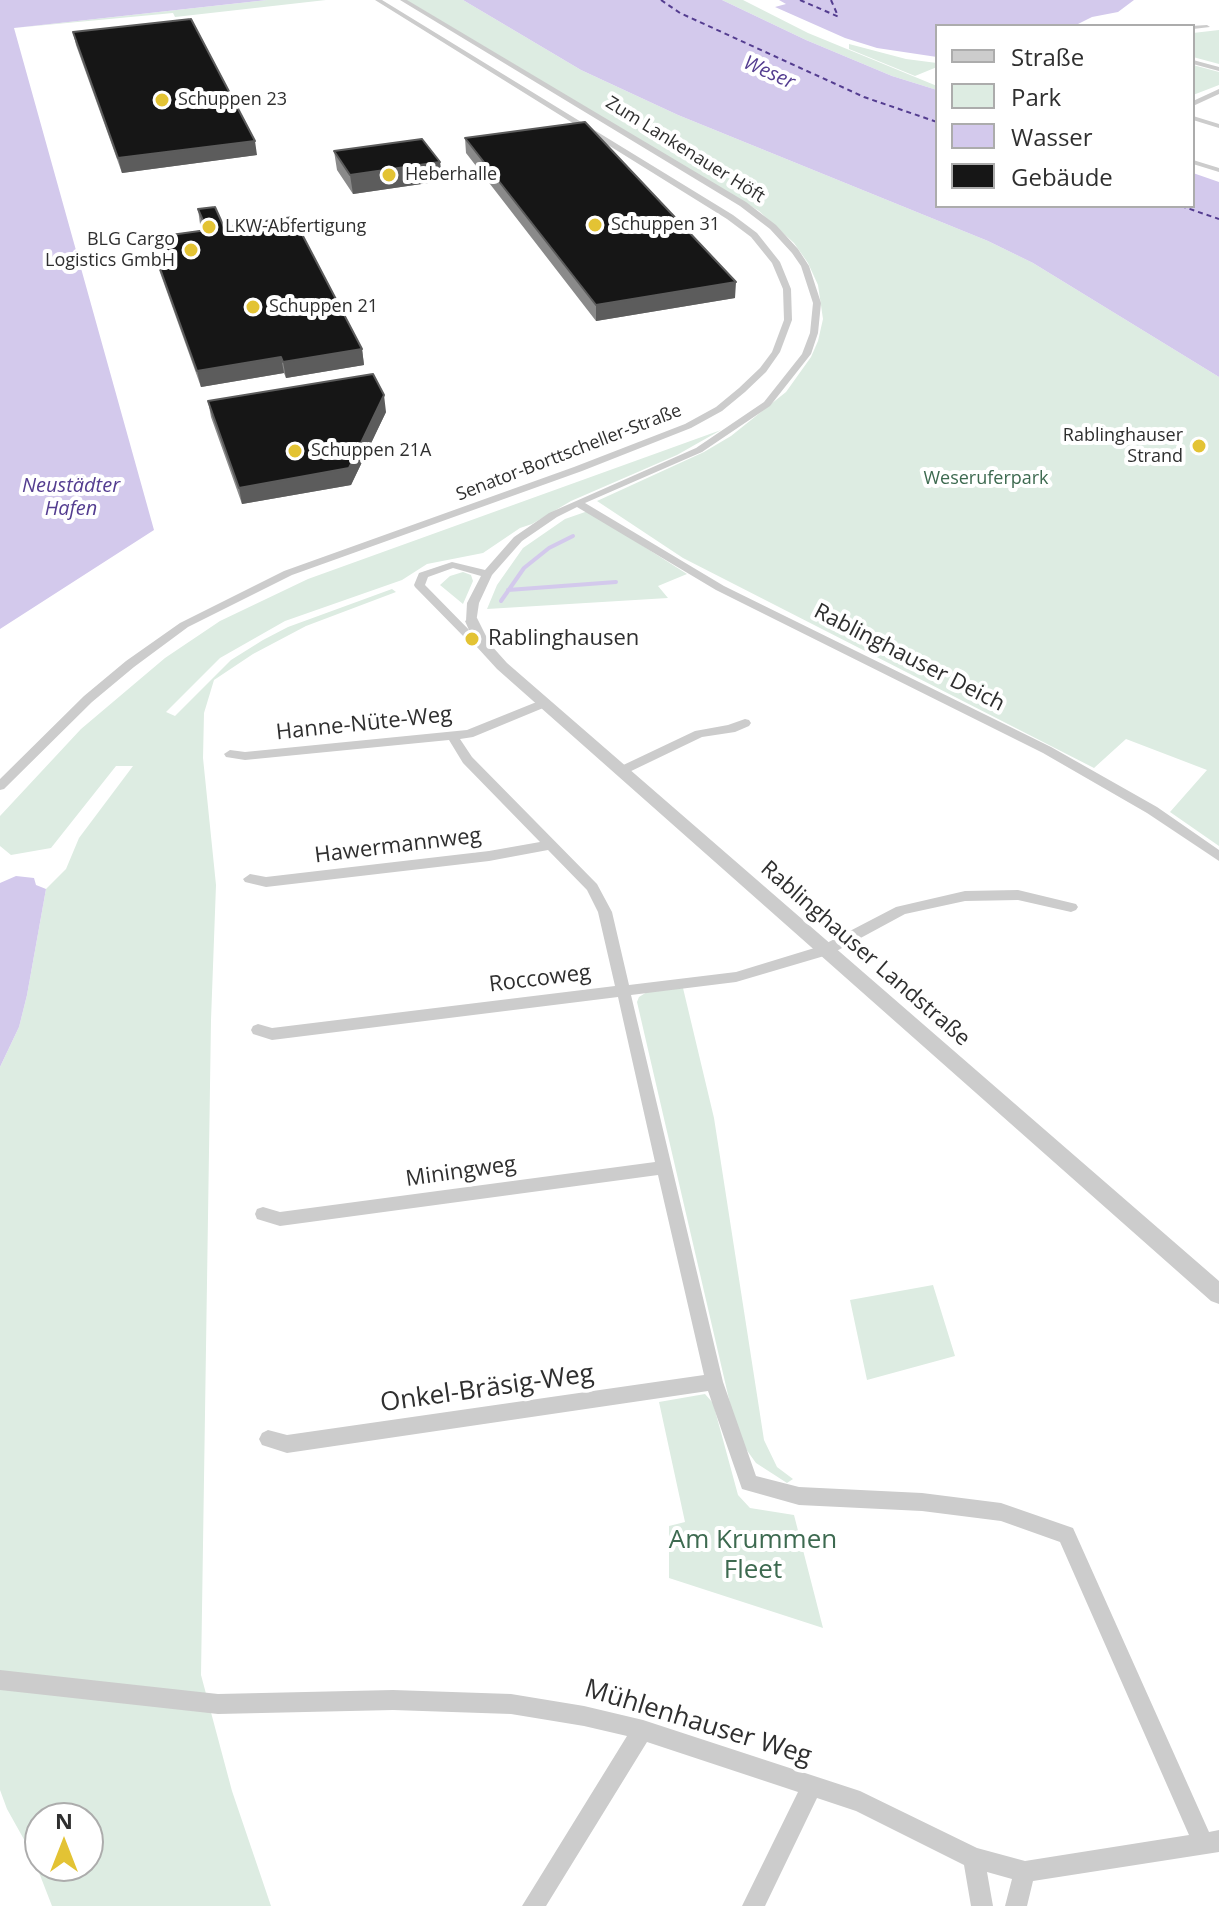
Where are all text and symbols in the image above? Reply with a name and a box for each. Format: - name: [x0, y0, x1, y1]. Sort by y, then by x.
- legend: [935, 24, 1195, 208]
- text: Straße: [1011, 40, 1084, 73]
- water label: Weser: [740, 51, 798, 95]
- text: Park: [1011, 80, 1061, 113]
- place label: Schuppen 23: [178, 89, 287, 111]
- marker: Schuppen 23: [153, 91, 171, 109]
- street label: Zum Lankenauer Höft: [601, 92, 769, 208]
- text: Wasser: [1011, 120, 1093, 153]
- text: Gebäude: [1011, 160, 1113, 193]
- place label: Heberhalle: [405, 164, 497, 186]
- marker: Heberhalle: [380, 166, 398, 184]
- place label: Schuppen 31: [611, 214, 720, 236]
- place label: LKW-Abfertigung: [225, 216, 366, 238]
- marker: Schuppen 31: [586, 216, 604, 234]
- marker: LKW-Abfertigung: [200, 218, 218, 236]
- place label: BLG Cargo Logistics GmbH: [45, 229, 175, 272]
- marker: BLG Cargo Logistics GmbH: [182, 241, 200, 259]
- place label: Schuppen 21: [269, 296, 378, 318]
- marker: Schuppen 21: [244, 298, 262, 316]
- street label: Senator-Borttscheller-Straße: [453, 400, 685, 506]
- place label: Rablinghauser Strand: [1063, 425, 1183, 468]
- marker: Rablinghauser Strand: [1190, 437, 1208, 455]
- place label: Schuppen 21A: [311, 440, 431, 462]
- marker: Schuppen 21A: [286, 442, 304, 460]
- park label: Weseruferpark: [923, 468, 1049, 490]
- water label: Neustädter Hafen: [22, 474, 120, 521]
- street label: Rablinghauser Deich: [809, 598, 1009, 718]
- place label: Rablinghausen: [488, 626, 639, 652]
- marker: Rablinghausen: [463, 630, 481, 648]
- street label: Hanne-Nüte-Weg: [275, 702, 453, 746]
- street label: Hawermannweg: [313, 823, 483, 869]
- street label: Rablinghauser Landstraße: [755, 856, 975, 1052]
- street label: Roccoweg: [488, 960, 592, 998]
- street label: Miningweg: [404, 1151, 518, 1193]
- street label: Onkel-Bräsig-Weg: [378, 1359, 596, 1419]
- park label: Am Krummen Fleet: [669, 1525, 837, 1586]
- street label: Mühlenhauser Weg: [581, 1674, 815, 1772]
- north arrow: [24, 1802, 104, 1882]
- text: N: [55, 1805, 73, 1835]

